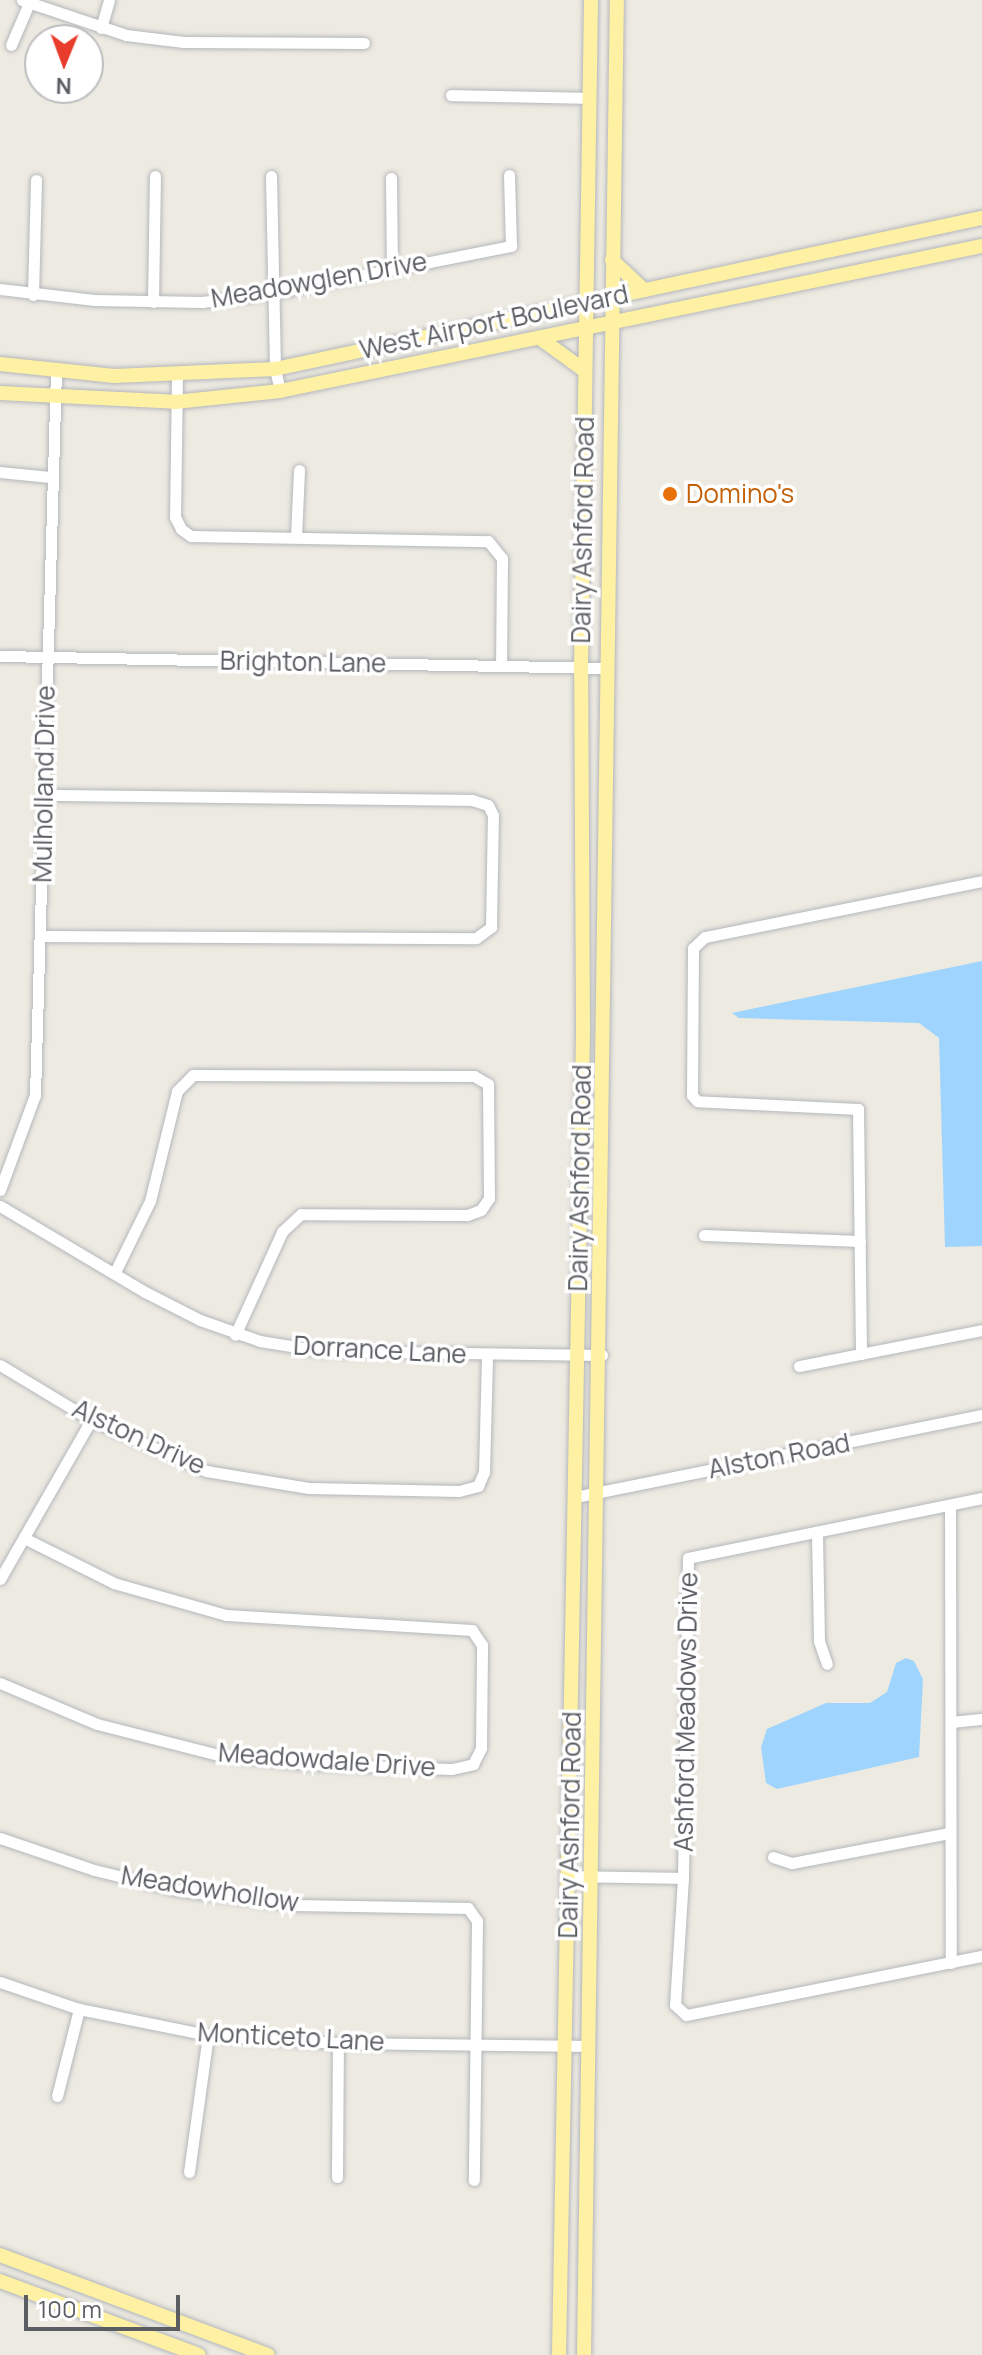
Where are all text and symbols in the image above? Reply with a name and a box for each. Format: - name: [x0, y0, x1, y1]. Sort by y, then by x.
- north arrow: [24, 24, 104, 104]
- text: N: [55, 71, 72, 101]
- street label: Meadowglen Drive: [209, 246, 429, 314]
- street label: West Airport Boulevard: [357, 278, 631, 366]
- street label: Dairy Ashford Road: [565, 416, 601, 644]
- place label: Domino's: [686, 478, 794, 510]
- marker: Domino's: [661, 485, 679, 503]
- street label: Brighton Lane: [220, 645, 386, 679]
- street label: Mulholland Drive: [27, 685, 61, 883]
- street label: Dairy Ashford Road: [562, 1064, 598, 1292]
- street label: Dorrance Lane: [293, 1330, 467, 1370]
- street label: Alston Drive: [68, 1393, 210, 1481]
- street label: Alston Road: [705, 1427, 853, 1485]
- street label: Ashford Meadows Drive: [668, 1572, 704, 1852]
- street label: Dairy Ashford Road: [552, 1711, 588, 1939]
- street label: Meadowdale Drive: [217, 1737, 437, 1783]
- street label: Meadowhollow: [119, 1860, 301, 1918]
- street label: Monticeto Lane: [197, 2017, 385, 2057]
- scale bar: [28, 2279, 184, 2329]
- text: 100 m: [38, 2292, 102, 2325]

